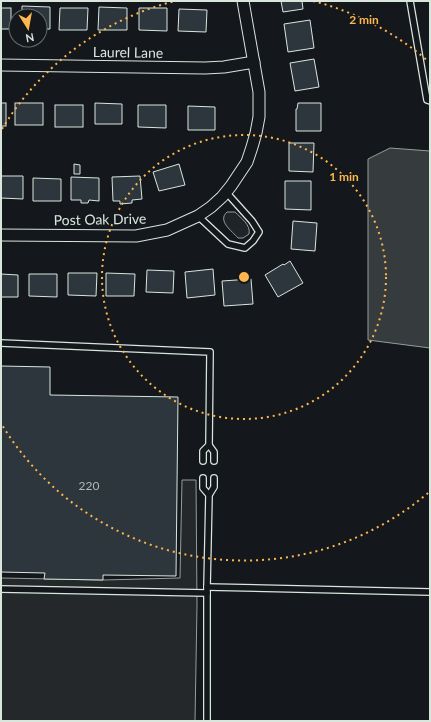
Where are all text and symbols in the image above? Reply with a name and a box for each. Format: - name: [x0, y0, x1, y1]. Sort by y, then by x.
- north arrow: [8, 8, 48, 48]
- text: 2 min: [349, 12, 379, 27]
- text: N: [25, 31, 35, 45]
- street label: Laurel Lane: [93, 43, 163, 61]
- text: 1 min: [329, 169, 359, 184]
- street label: Post Oak Drive: [54, 210, 146, 228]
- centre of rings: [237, 270, 251, 284]
- house number: 220: [79, 478, 99, 493]

